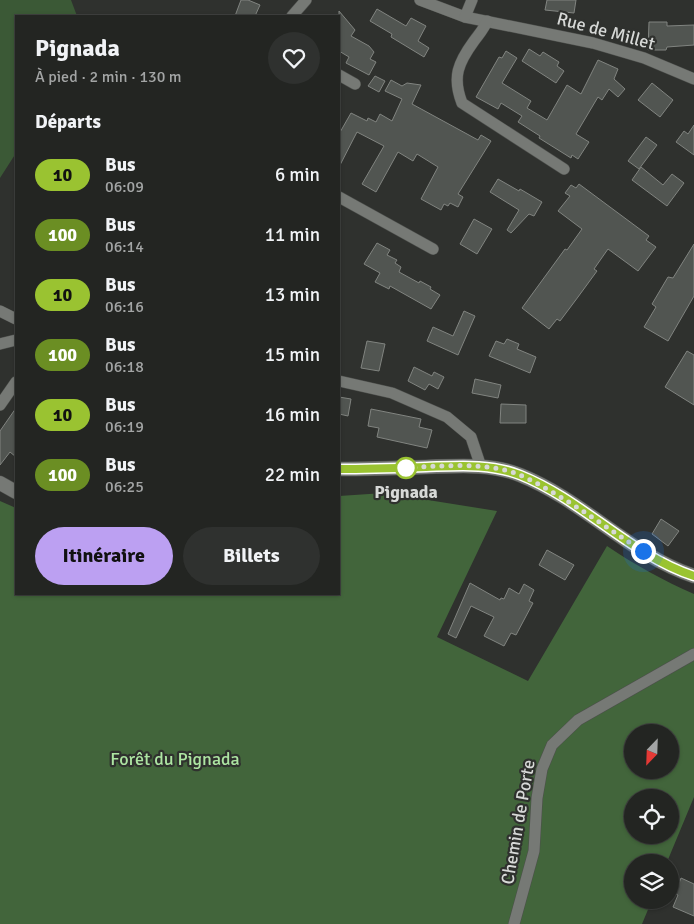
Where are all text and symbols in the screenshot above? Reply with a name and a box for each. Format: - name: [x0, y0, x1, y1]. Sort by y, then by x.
- street label: Rue de Millet: [555, 7, 657, 55]
- button: heart: [268, 32, 320, 84]
- text: Pignada: [35, 33, 120, 63]
- text: À pied · 2 min · 130 m: [35, 67, 182, 87]
- text: Départs: [35, 110, 101, 134]
- text: Bus: [105, 153, 136, 177]
- text: 6 min: [275, 163, 320, 187]
- text: 10: [53, 164, 72, 186]
- text: 06:09: [105, 177, 144, 197]
- text: Bus: [105, 213, 136, 237]
- text: 11 min: [265, 223, 320, 247]
- text: 100: [48, 224, 77, 246]
- text: 06:14: [105, 237, 144, 257]
- text: Bus: [105, 273, 136, 297]
- text: 13 min: [265, 283, 320, 307]
- text: 10: [53, 284, 72, 306]
- text: 06:16: [105, 297, 144, 317]
- text: Bus: [105, 333, 136, 357]
- text: 15 min: [265, 343, 320, 367]
- text: 100: [48, 344, 77, 366]
- text: 06:18: [105, 357, 144, 377]
- text: Bus: [105, 393, 136, 417]
- text: 16 min: [265, 403, 320, 427]
- text: 10: [53, 404, 72, 426]
- text: 06:19: [105, 417, 144, 437]
- text: Bus: [105, 453, 136, 477]
- marker: Pignada: [395, 457, 417, 479]
- text: 22 min: [265, 463, 320, 487]
- text: 100: [48, 464, 77, 486]
- text: 06:25: [105, 477, 144, 497]
- place label: Pignada: [374, 481, 438, 503]
- button: Itinéraire: [35, 527, 173, 585]
- button: Billets: [183, 527, 320, 585]
- your location: [631, 539, 656, 564]
- north arrow: [624, 724, 679, 779]
- map controls: [624, 724, 679, 909]
- park label: Forêt du Pignada: [110, 748, 240, 770]
- street label: Chemin de Porte: [496, 758, 540, 886]
- button: locate: [624, 789, 679, 844]
- button: layers: [624, 854, 679, 909]

